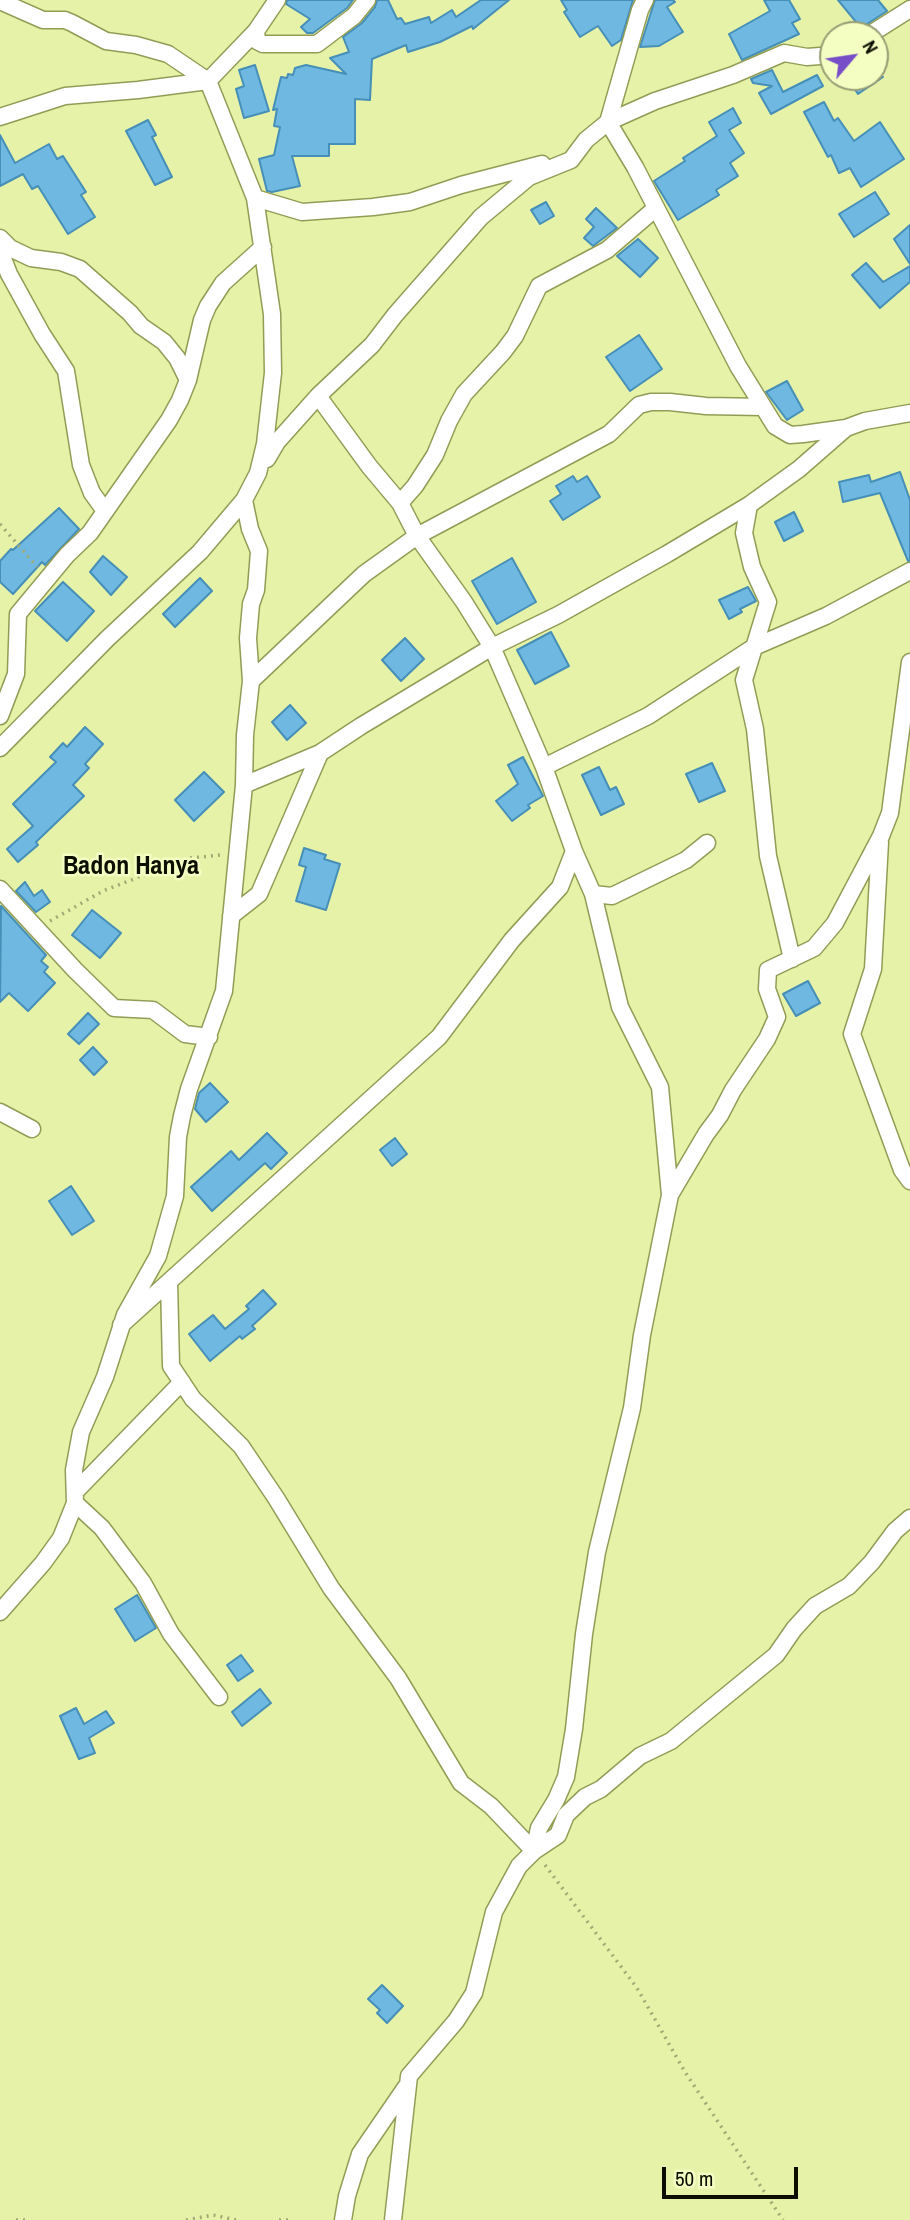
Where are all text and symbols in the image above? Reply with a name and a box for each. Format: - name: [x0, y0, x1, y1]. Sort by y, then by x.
- north arrow: [819, 21, 889, 91]
- text: N: [857, 36, 885, 58]
- district label: Badon Hanya: [63, 851, 199, 883]
- scale bar: [665, 2154, 802, 2198]
- text: 50 m: [675, 2164, 713, 2193]

